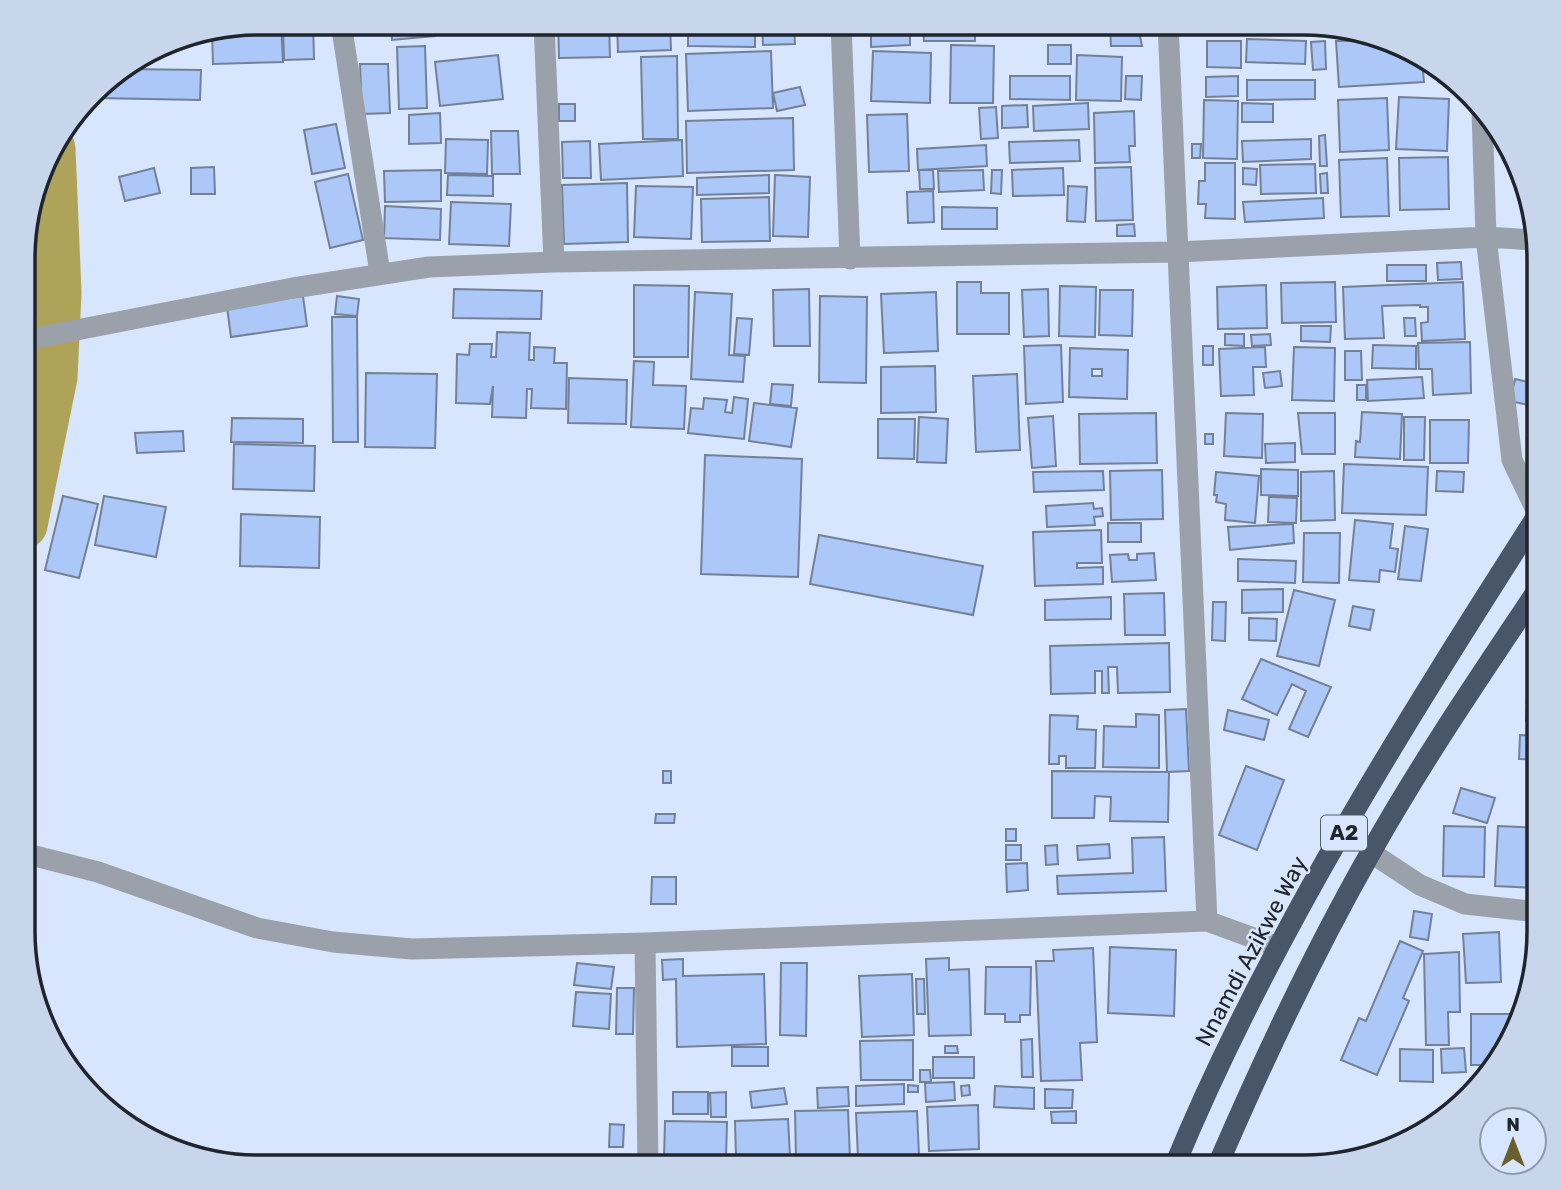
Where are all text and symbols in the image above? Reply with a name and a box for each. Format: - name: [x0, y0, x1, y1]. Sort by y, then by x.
- road number: A2: [1321, 816, 1367, 850]
- street label: Nnamdi Azikwe Way: [1189, 851, 1313, 1051]
- north arrow: [1478, 1106, 1548, 1176]
- text: N: [1506, 1113, 1520, 1136]

